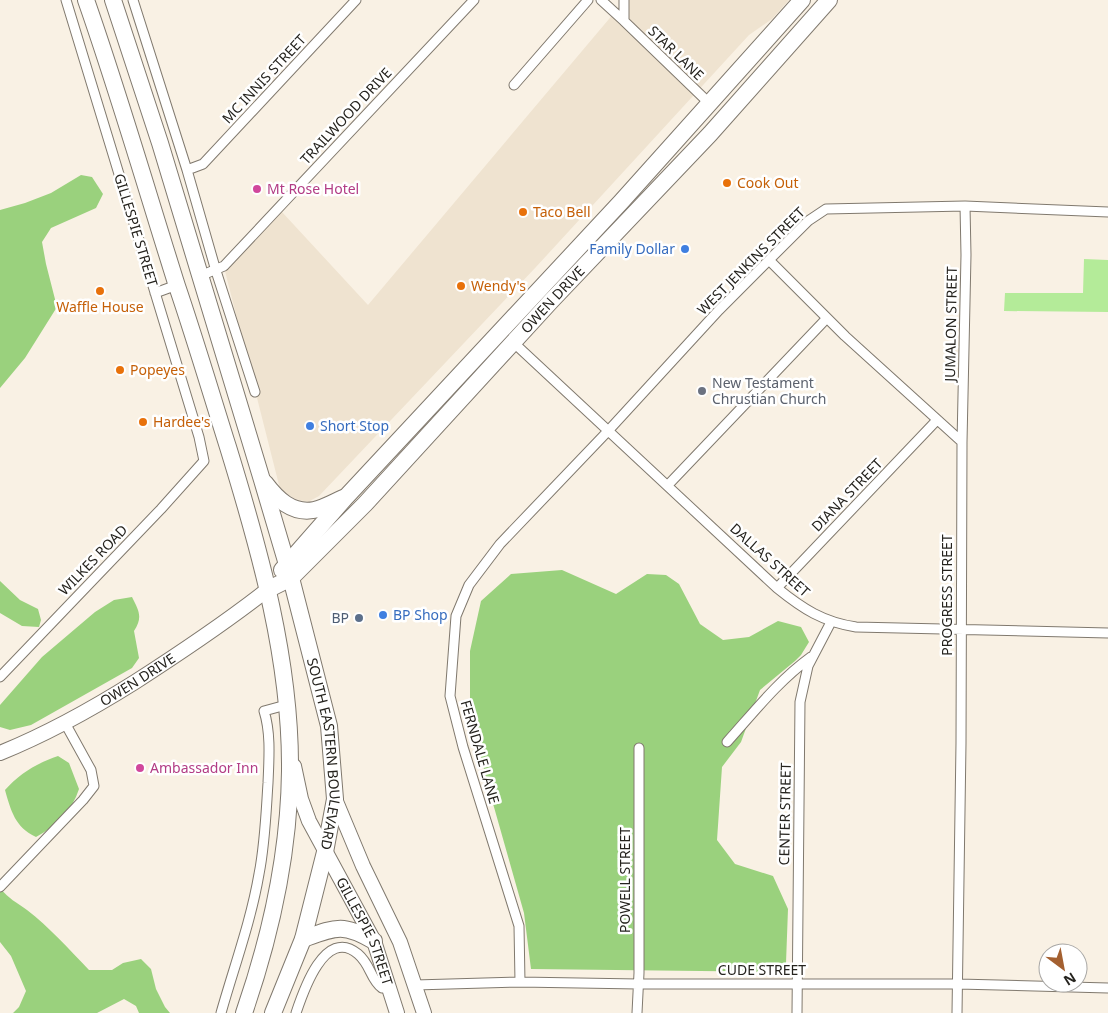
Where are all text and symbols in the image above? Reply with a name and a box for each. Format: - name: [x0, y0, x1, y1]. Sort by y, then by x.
- street label: STAR LANE: [644, 21, 708, 84]
- street label: MC INNIS STREET: [218, 30, 310, 127]
- street label: TRAILWOOD DRIVE: [296, 63, 395, 168]
- street label: GILLESPIE STREET: [110, 171, 163, 289]
- place label: Cook Out: [737, 173, 799, 192]
- marker: Cook Out: [721, 177, 733, 189]
- place label: Mt Rose Hotel: [267, 179, 359, 198]
- marker: Mt Rose Hotel: [251, 183, 263, 195]
- place label: Taco Bell: [533, 202, 591, 221]
- street label: WEST JENKINS STREET: [693, 202, 809, 319]
- marker: Taco Bell: [517, 206, 529, 218]
- place label: Family Dollar: [589, 239, 675, 258]
- marker: Family Dollar: [679, 243, 691, 255]
- street label: OWEN DRIVE: [516, 261, 589, 337]
- street label: JUMALON STREET: [940, 266, 961, 384]
- place label: Wendy's: [471, 276, 526, 295]
- marker: Wendy's: [455, 280, 467, 292]
- marker: Waffle House: [94, 285, 106, 297]
- place label: Waffle House: [56, 297, 144, 316]
- place label: Popeyes: [130, 360, 185, 379]
- marker: Popeyes: [114, 364, 126, 376]
- place label: New Testament Chrustian Church: [712, 373, 826, 408]
- marker: New Testament Chrustian Church: [696, 385, 708, 397]
- place label: Hardee's: [153, 412, 211, 431]
- marker: Hardee's: [137, 416, 149, 428]
- place label: Short Stop: [320, 416, 389, 435]
- marker: Short Stop: [304, 420, 316, 432]
- street label: DIANA STREET: [807, 454, 887, 535]
- street label: DALLAS STREET: [726, 519, 815, 601]
- street label: WILKES ROAD: [54, 520, 131, 599]
- street label: PROGRESS STREET: [937, 534, 956, 656]
- place label: BP Shop: [393, 605, 448, 624]
- place label: BP: [331, 608, 349, 627]
- marker: BP Shop: [377, 609, 389, 621]
- marker: BP: [353, 612, 365, 624]
- street label: OWEN DRIVE: [96, 648, 179, 710]
- street label: SOUTH EASTERN BOULEVARD: [303, 656, 345, 852]
- street label: FERNDALE LANE: [457, 698, 504, 806]
- place label: Ambassador Inn: [150, 758, 258, 777]
- marker: Ambassador Inn: [134, 762, 146, 774]
- street label: CENTER STREET: [774, 762, 795, 866]
- street label: POWELL STREET: [615, 827, 634, 933]
- street label: GILLESPIE STREET: [332, 874, 398, 988]
- north arrow: [1038, 943, 1088, 993]
- street label: CUDE STREET: [718, 960, 806, 979]
- text: N: [1060, 968, 1080, 991]

